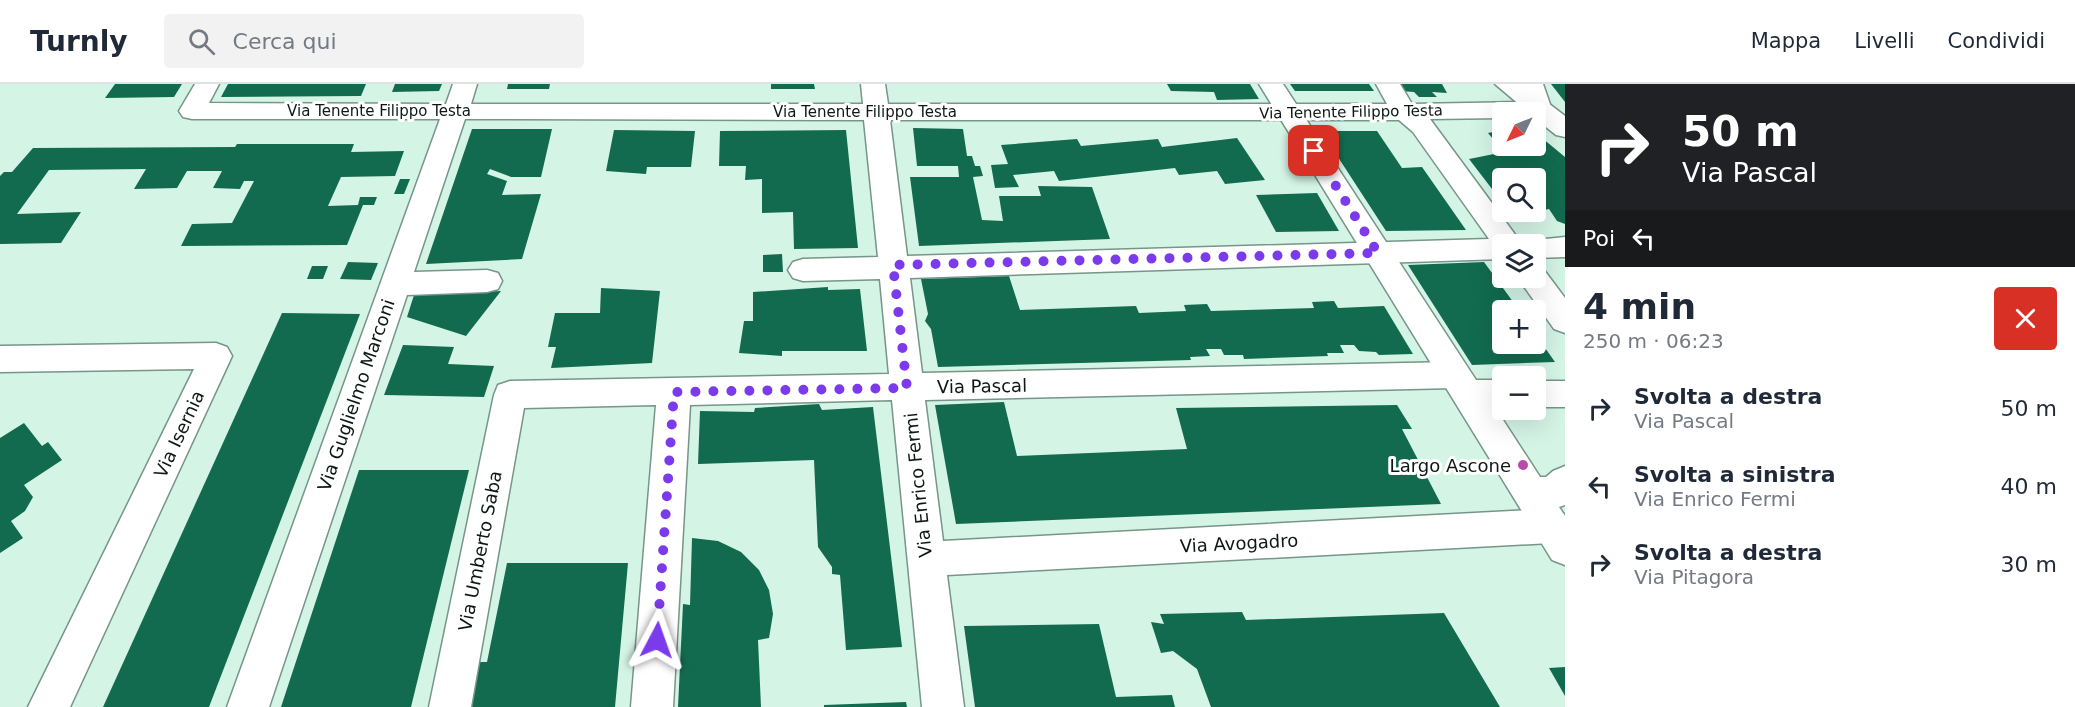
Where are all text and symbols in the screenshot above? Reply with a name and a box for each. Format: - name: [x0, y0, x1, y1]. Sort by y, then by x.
- search box: [164, 14, 584, 68]
- text: Turnly: [30, 25, 128, 58]
- icon: search: [185, 25, 218, 58]
- text: Cerca qui: [233, 29, 337, 54]
- text: Mappa: [1751, 29, 1821, 53]
- text: Livelli: [1854, 29, 1915, 53]
- text: Condividi: [1948, 29, 2045, 53]
- street label: Via Tenente Filippo Testa: [1259, 101, 1443, 123]
- street label: Via Tenente Filippo Testa: [287, 102, 471, 120]
- north arrow: [1492, 102, 1546, 156]
- map controls: [1492, 102, 1546, 420]
- street label: Via Tenente Filippo Testa: [773, 103, 957, 121]
- text: 50 m: [1682, 107, 1799, 156]
- icon: right: [1583, 108, 1661, 186]
- pin: [1288, 125, 1339, 176]
- icon: arrive: [1297, 134, 1330, 167]
- text: Via Pascal: [1682, 157, 1817, 188]
- button: search: [1492, 168, 1546, 222]
- icon: left: [1627, 222, 1660, 255]
- text: Poi: [1583, 226, 1615, 251]
- button: layers: [1492, 234, 1546, 288]
- text: 4 min: [1583, 286, 1696, 327]
- button: close: [1994, 287, 2057, 350]
- street label: Via Guglielmo Marconi: [313, 296, 399, 494]
- button: +: [1492, 300, 1546, 354]
- text: 250 m · 06:23: [1583, 329, 1724, 353]
- button: −: [1492, 366, 1546, 420]
- street label: Via Pascal: [937, 375, 1027, 397]
- text: Svolta a destra: [1634, 384, 1822, 409]
- street label: Via Isernia: [150, 387, 208, 481]
- icon: right: [1583, 392, 1616, 425]
- text: 50 m: [2001, 396, 2057, 421]
- text: Via Pascal: [1634, 409, 1734, 433]
- street label: Via Enrico Fermi: [900, 412, 936, 558]
- place label: Largo Ascone: [1390, 455, 1511, 476]
- marker: Largo Ascone: [1516, 458, 1530, 472]
- text: Svolta a sinistra: [1634, 462, 1836, 487]
- street label: Via Umberto Saba: [454, 469, 506, 633]
- icon: left: [1583, 470, 1616, 503]
- text: 40 m: [2001, 474, 2057, 499]
- text: Via Enrico Fermi: [1634, 487, 1796, 511]
- street label: Via Avogadro: [1179, 529, 1299, 557]
- text: Svolta a destra: [1634, 540, 1822, 565]
- icon: right: [1583, 548, 1616, 581]
- text: 30 m: [2001, 552, 2057, 577]
- text: Via Pitagora: [1634, 565, 1754, 589]
- position arrow: [625, 608, 689, 672]

